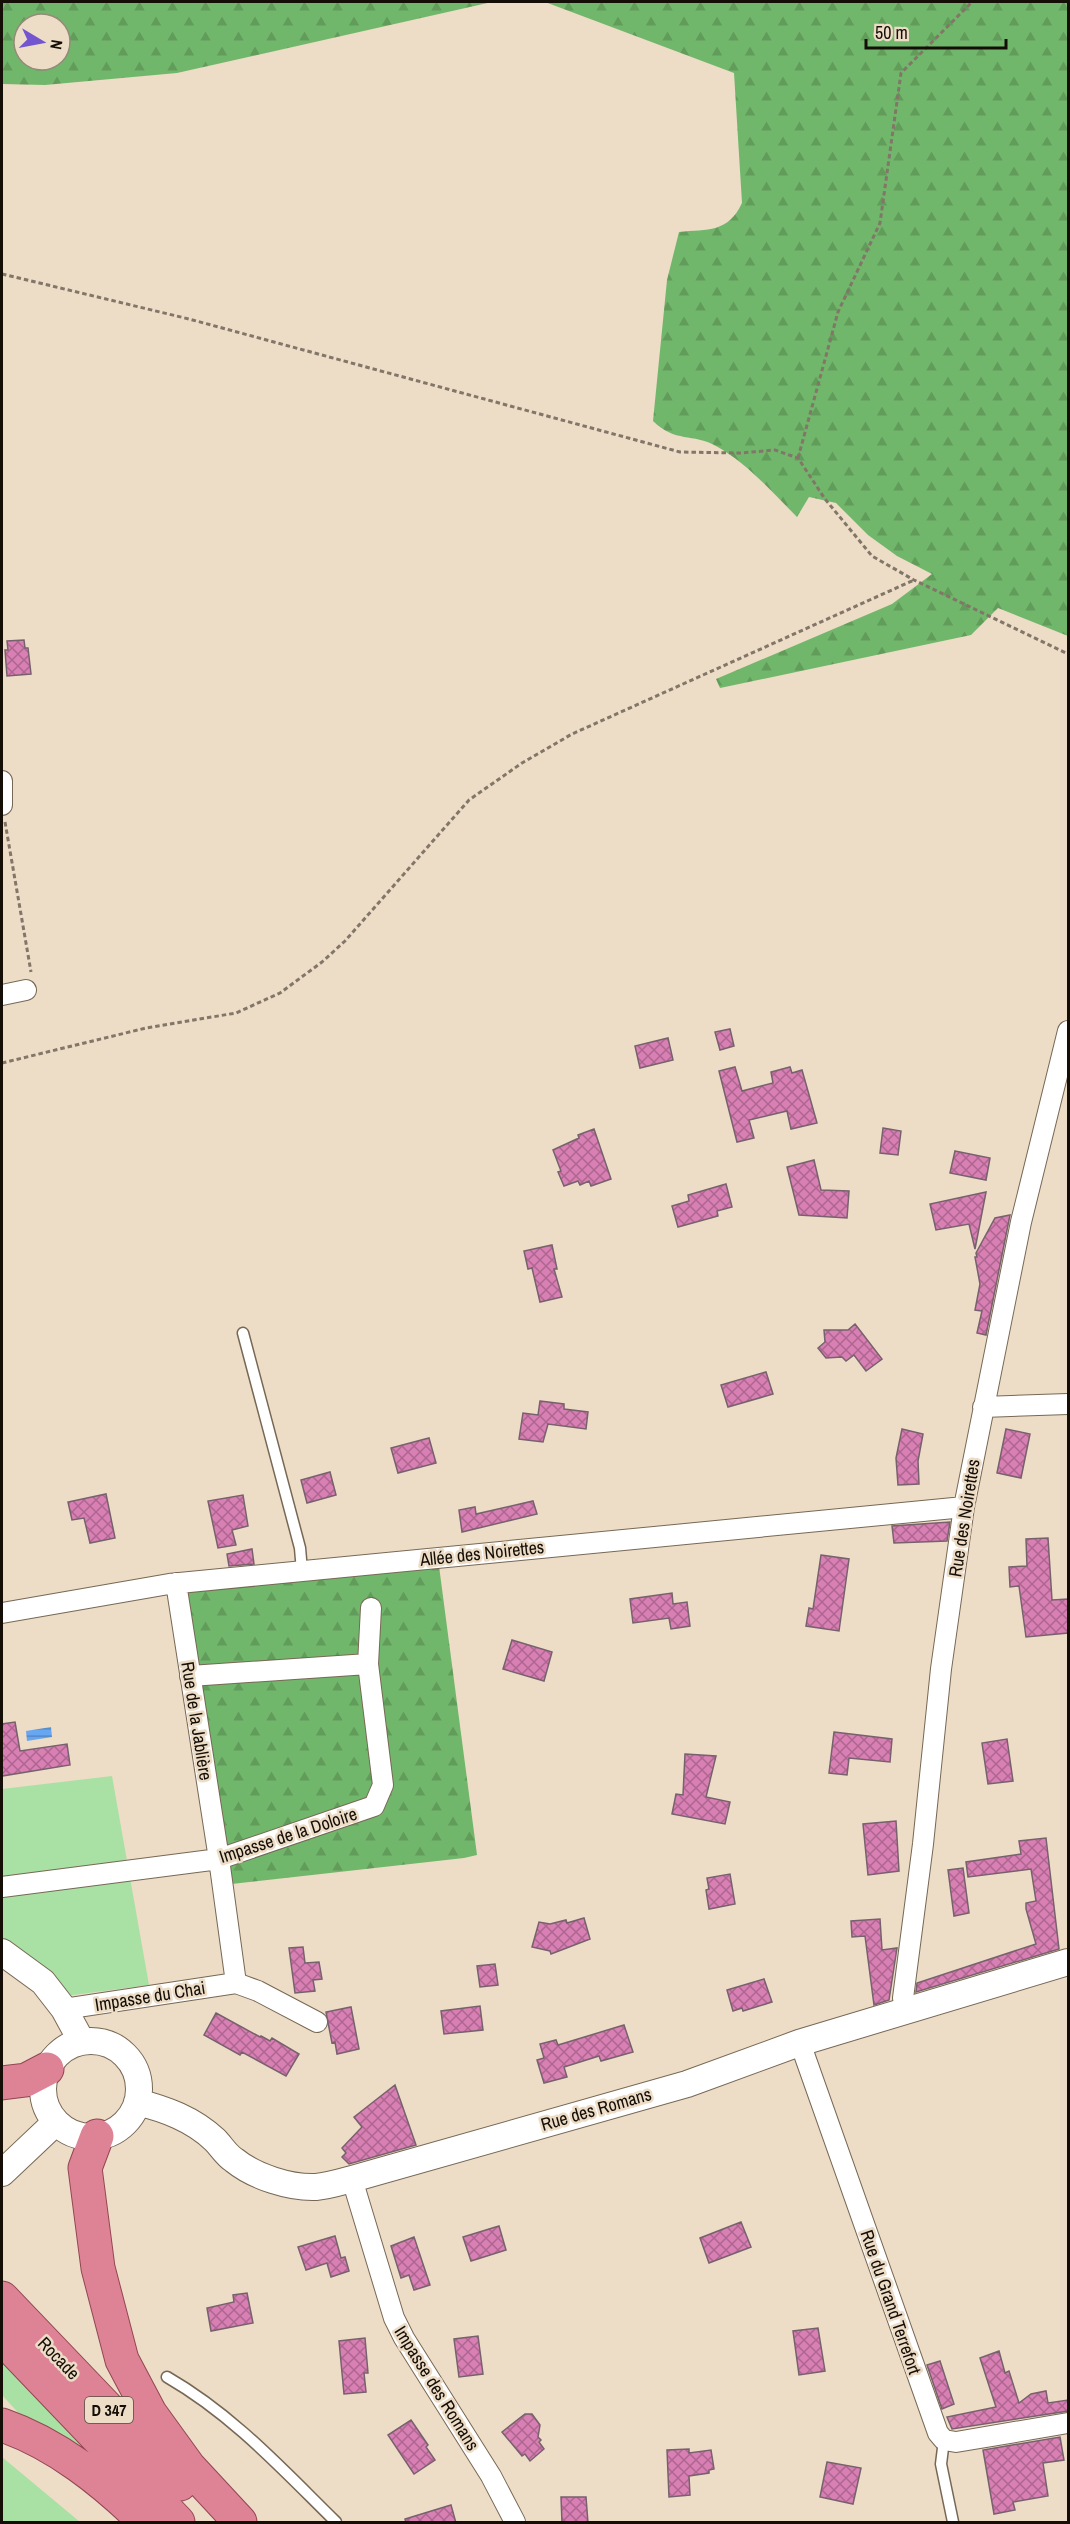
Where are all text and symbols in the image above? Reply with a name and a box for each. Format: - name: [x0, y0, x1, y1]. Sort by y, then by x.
- north arrow: [12, 12, 72, 72]
- scale bar: [866, 12, 1006, 50]
- text: 50 m: [875, 20, 908, 45]
- text: N: [45, 38, 68, 51]
- street label: Rue des Noirettes: [942, 1457, 986, 1579]
- street label: Allée des Noirettes: [418, 1534, 545, 1572]
- street label: Rue de la Jablière: [175, 1660, 219, 1782]
- street label: Impasse de la Doloire: [216, 1801, 360, 1869]
- street label: Impasse du Chai: [93, 1975, 207, 2017]
- street label: Rue des Romans: [538, 2081, 654, 2137]
- street label: Rue du Grand Terrefort: [855, 2226, 927, 2378]
- street label: Impasse des Romans: [389, 2321, 485, 2455]
- street label: Rocade: [32, 2331, 86, 2385]
- road number: D 347: [85, 2397, 133, 2423]

